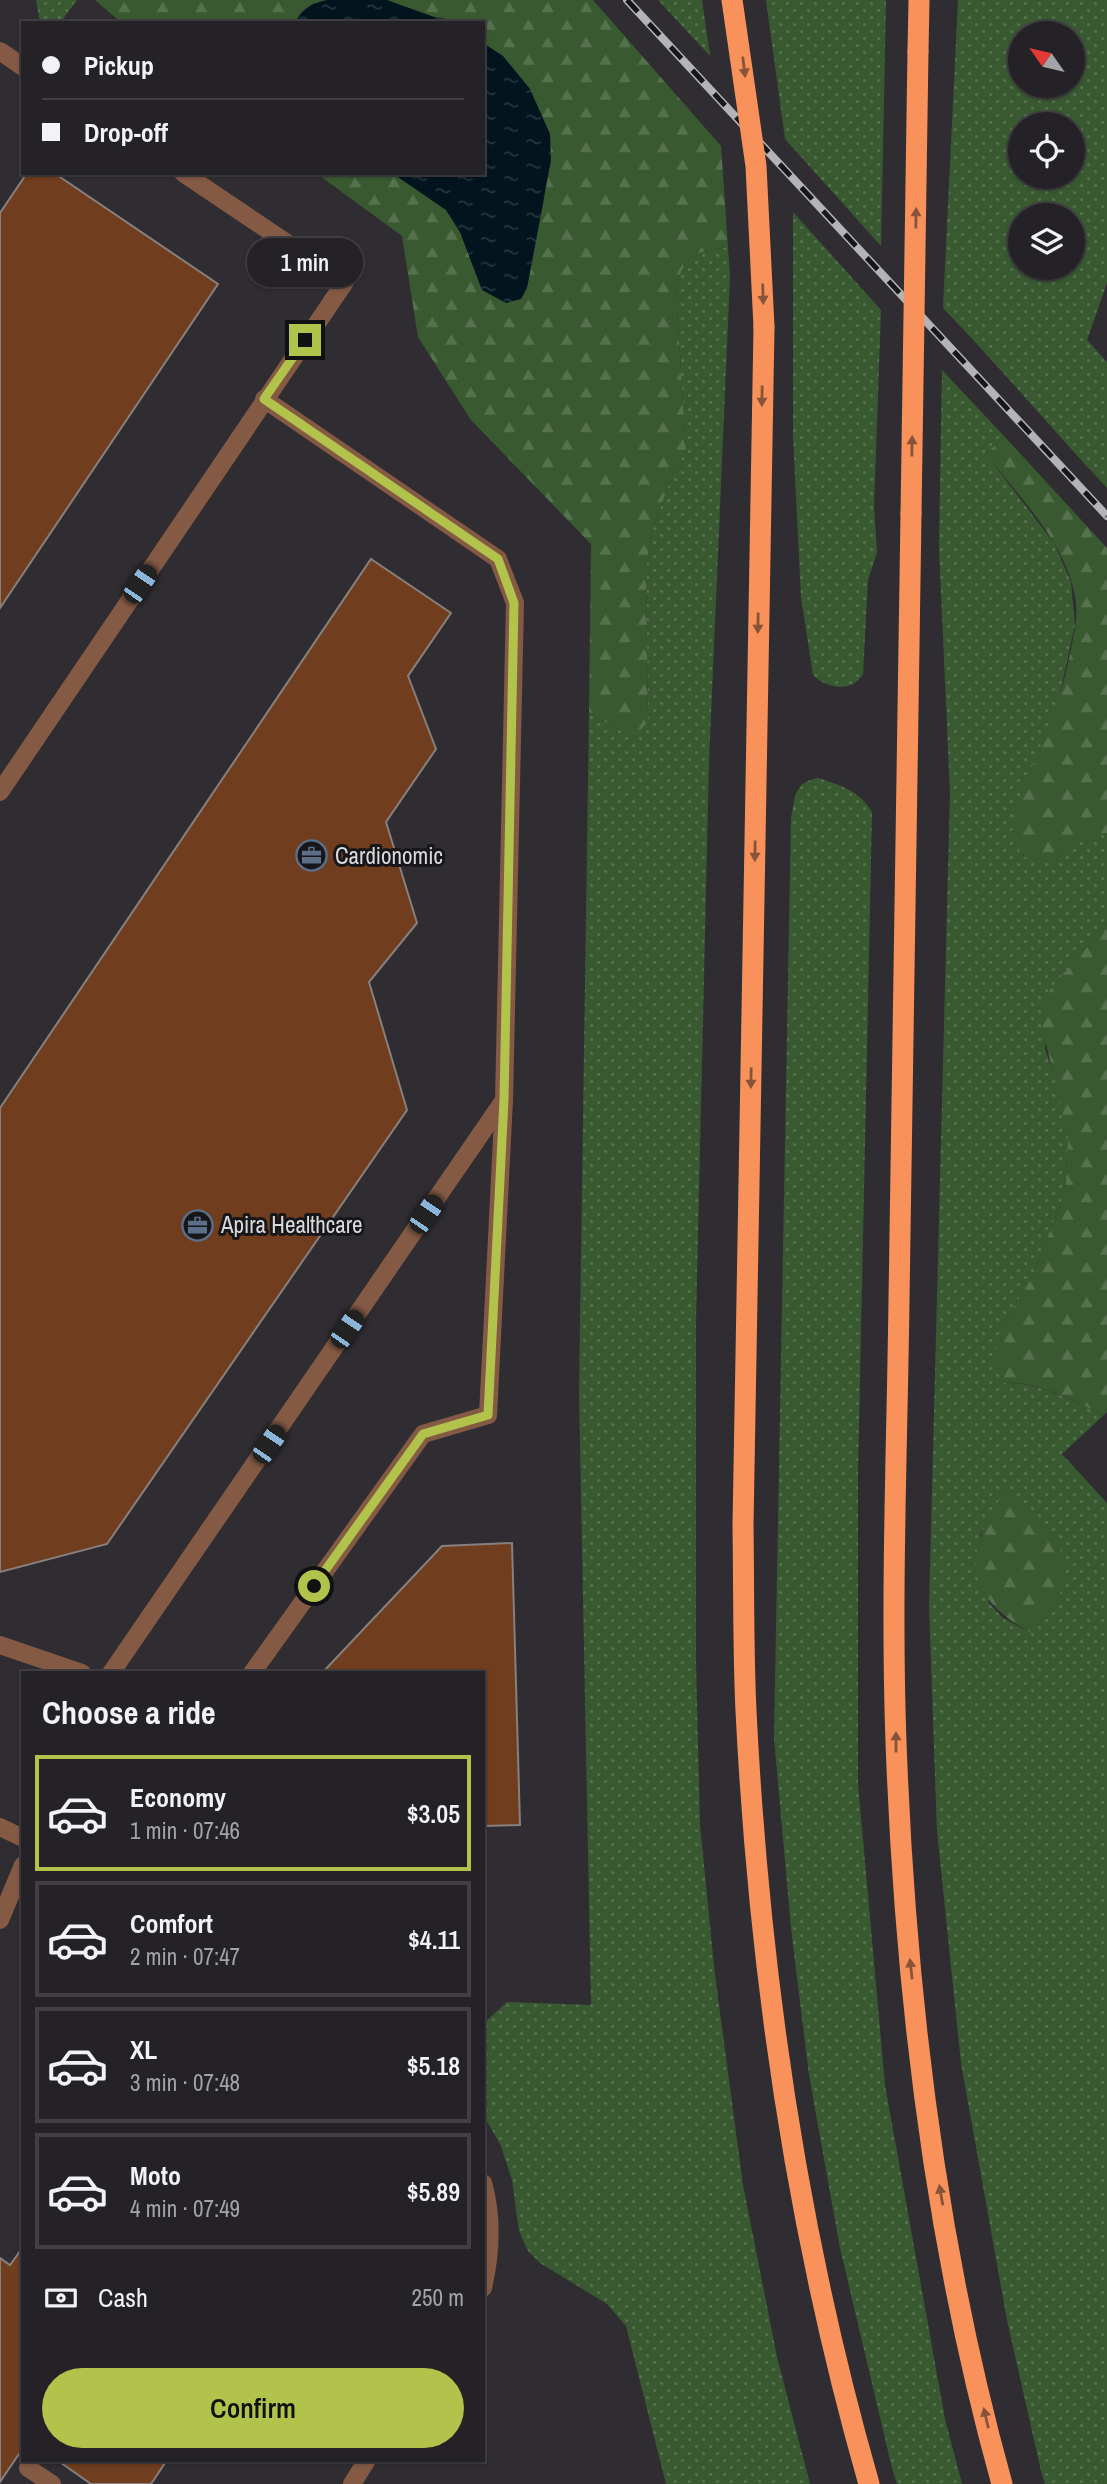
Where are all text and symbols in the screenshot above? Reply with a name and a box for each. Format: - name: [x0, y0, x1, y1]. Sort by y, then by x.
- north arrow: [1008, 21, 1085, 98]
- map controls: [1008, 21, 1085, 280]
- text: Pickup: [84, 48, 154, 83]
- one-way arrow: [738, 56, 749, 78]
- button: locate: [1008, 112, 1085, 189]
- text: Drop-off: [84, 115, 168, 150]
- button: layers: [1008, 203, 1085, 280]
- one-way arrow: [910, 207, 922, 229]
- callout: 1 min: [247, 238, 363, 288]
- text: 1 min: [281, 247, 329, 278]
- one-way arrow: [758, 283, 769, 305]
- route end: [289, 324, 321, 356]
- one-way arrow: [757, 385, 768, 407]
- one-way arrow: [906, 434, 918, 456]
- car: [120, 561, 161, 607]
- one-way arrow: [753, 612, 764, 634]
- office icon: Cardionomic: [295, 839, 329, 873]
- place label: Cardionomic: [335, 840, 443, 871]
- one-way arrow: [749, 840, 760, 862]
- one-way arrow: [745, 1067, 756, 1089]
- car: [406, 1191, 447, 1237]
- office icon: Apira Healthcare: [181, 1208, 215, 1242]
- place label: Apira Healthcare: [220, 1209, 363, 1240]
- car: [327, 1306, 368, 1352]
- car: [249, 1421, 290, 1467]
- route start: [298, 1570, 330, 1602]
- text: Choose a ride: [42, 1691, 216, 1734]
- one-way arrow: [890, 1731, 902, 1753]
- text: Economy: [130, 1780, 226, 1815]
- icon: car: [46, 1782, 109, 1845]
- text: $3.05: [407, 1796, 460, 1831]
- text: 1 min · 07:46: [130, 1815, 240, 1846]
- text: Comfort: [130, 1906, 213, 1941]
- icon: car: [46, 1908, 109, 1971]
- text: $4.11: [408, 1922, 460, 1957]
- text: 2 min · 07:47: [130, 1941, 240, 1972]
- one-way arrow: [905, 1958, 916, 1980]
- text: XL: [130, 2032, 157, 2067]
- icon: car: [46, 2034, 109, 2097]
- text: $5.18: [407, 2048, 460, 2083]
- text: 3 min · 07:48: [130, 2067, 240, 2098]
- text: Moto: [130, 2158, 181, 2193]
- icon: car: [46, 2160, 109, 2223]
- text: $5.89: [407, 2174, 460, 2209]
- one-way arrow: [935, 2184, 946, 2206]
- text: 4 min · 07:49: [130, 2193, 240, 2224]
- icon: cash: [42, 2279, 80, 2317]
- text: Cash: [98, 2280, 148, 2315]
- text: 250 m: [412, 2282, 464, 2313]
- button: Confirm: [42, 2368, 464, 2448]
- one-way arrow: [980, 2407, 991, 2429]

